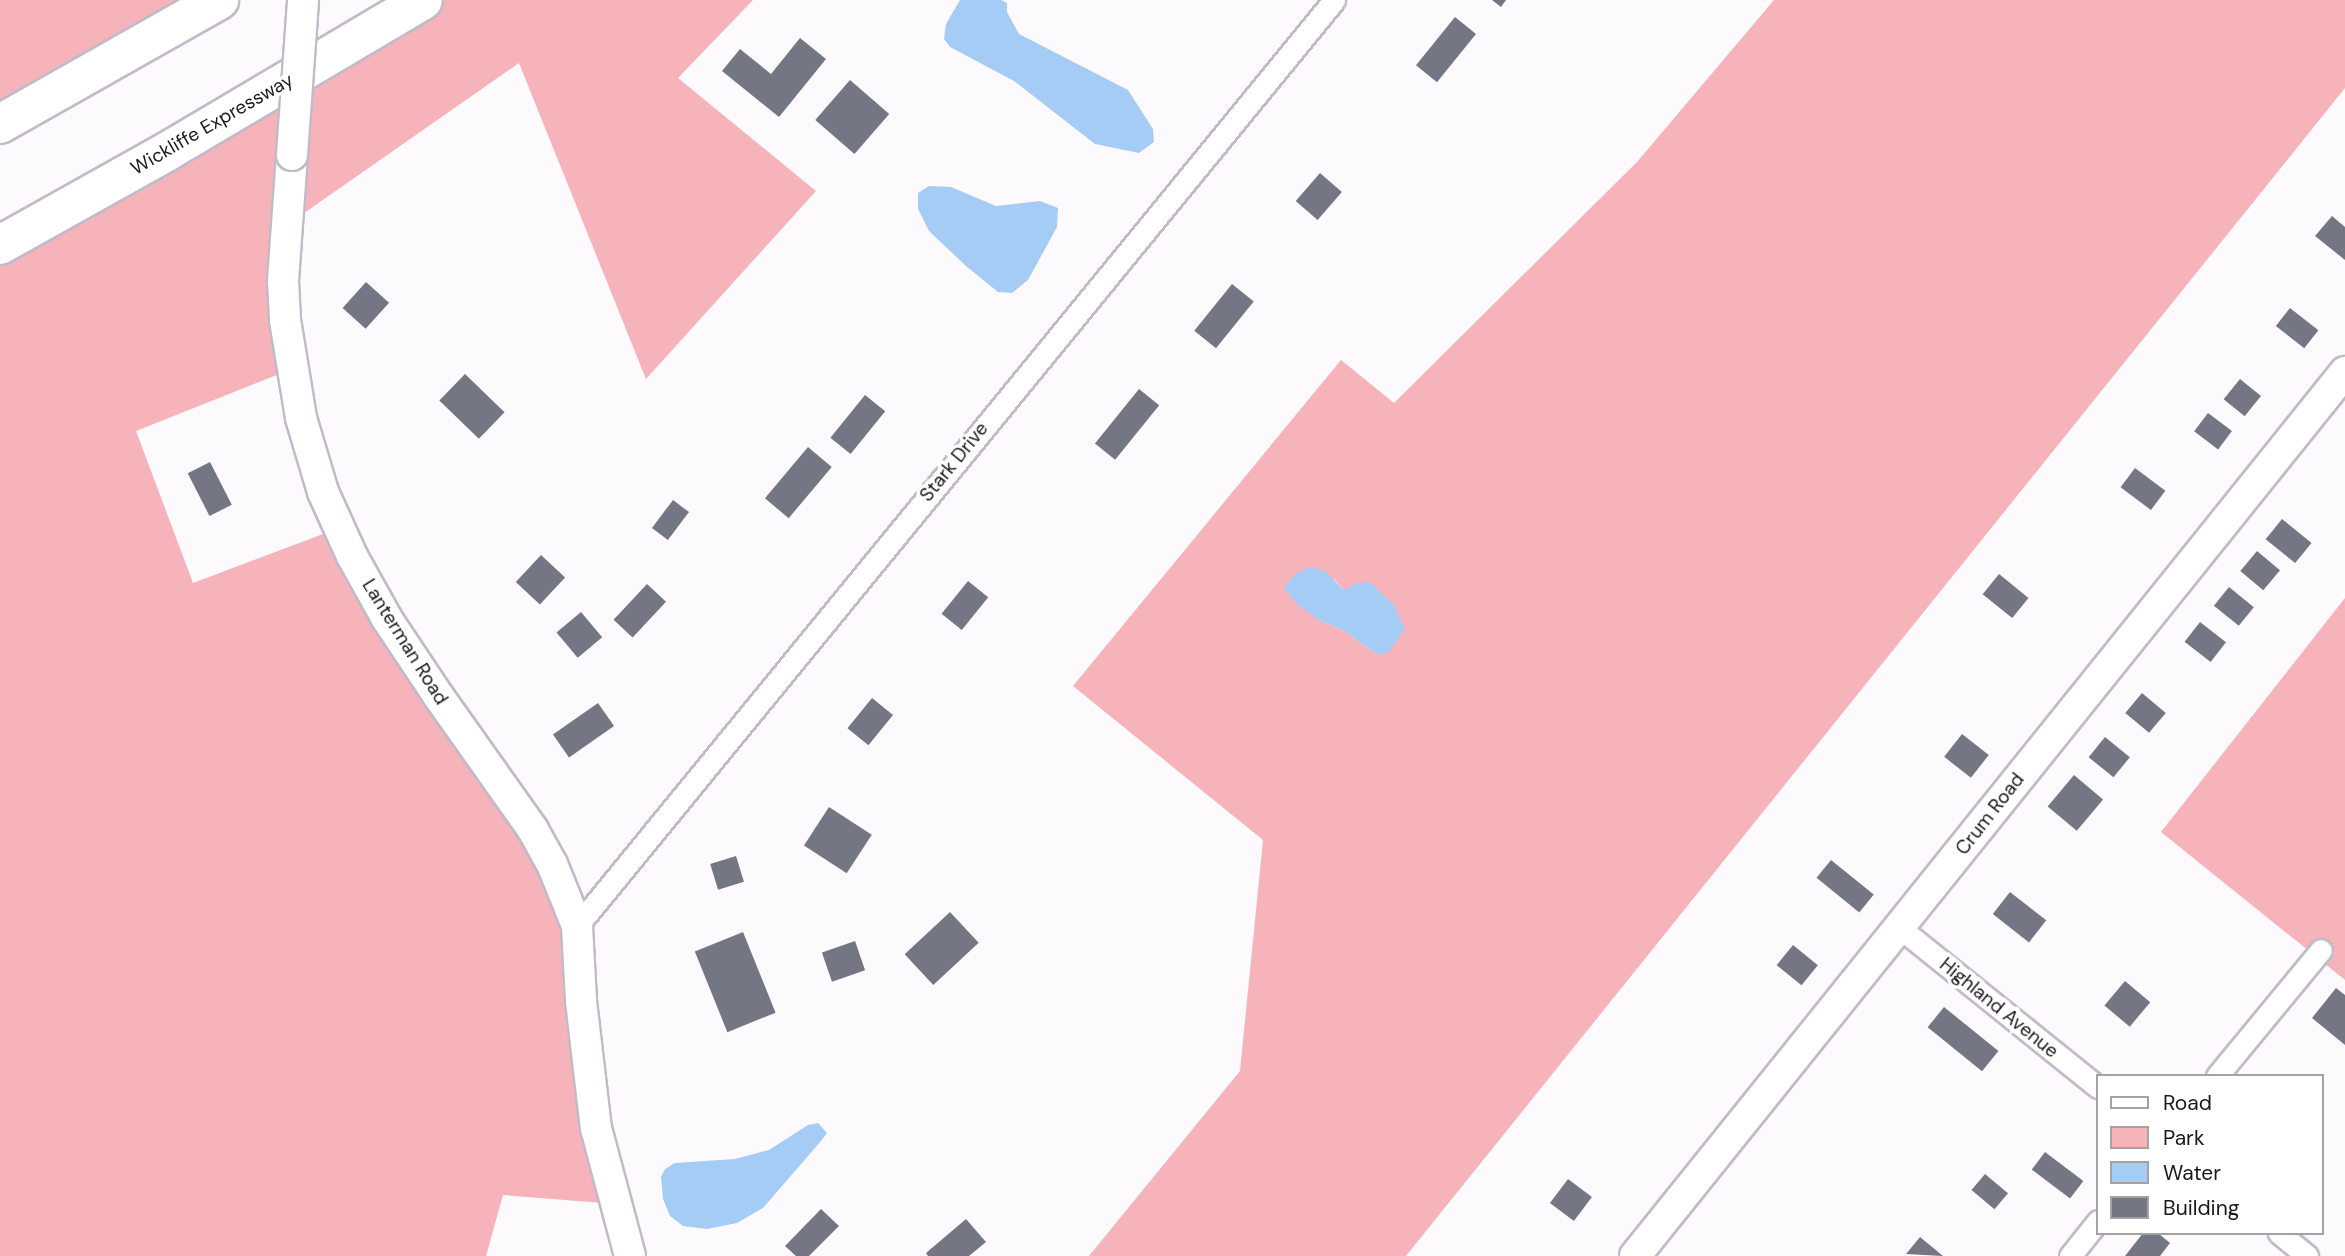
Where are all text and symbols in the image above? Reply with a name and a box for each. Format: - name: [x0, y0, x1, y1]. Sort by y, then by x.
- street label: Wickliffe Expressway: [127, 68, 297, 180]
- street label: Stark Drive: [915, 418, 993, 506]
- street label: Lanterman Road: [357, 575, 453, 709]
- street label: Crum Road: [1951, 768, 2029, 860]
- street label: Highland Avenue: [1935, 953, 2063, 1063]
- legend: [2096, 1074, 2324, 1235]
- text: Road: [2163, 1089, 2212, 1117]
- text: Park: [2163, 1124, 2204, 1152]
- text: Water: [2163, 1159, 2221, 1187]
- text: Building: [2163, 1194, 2239, 1222]

